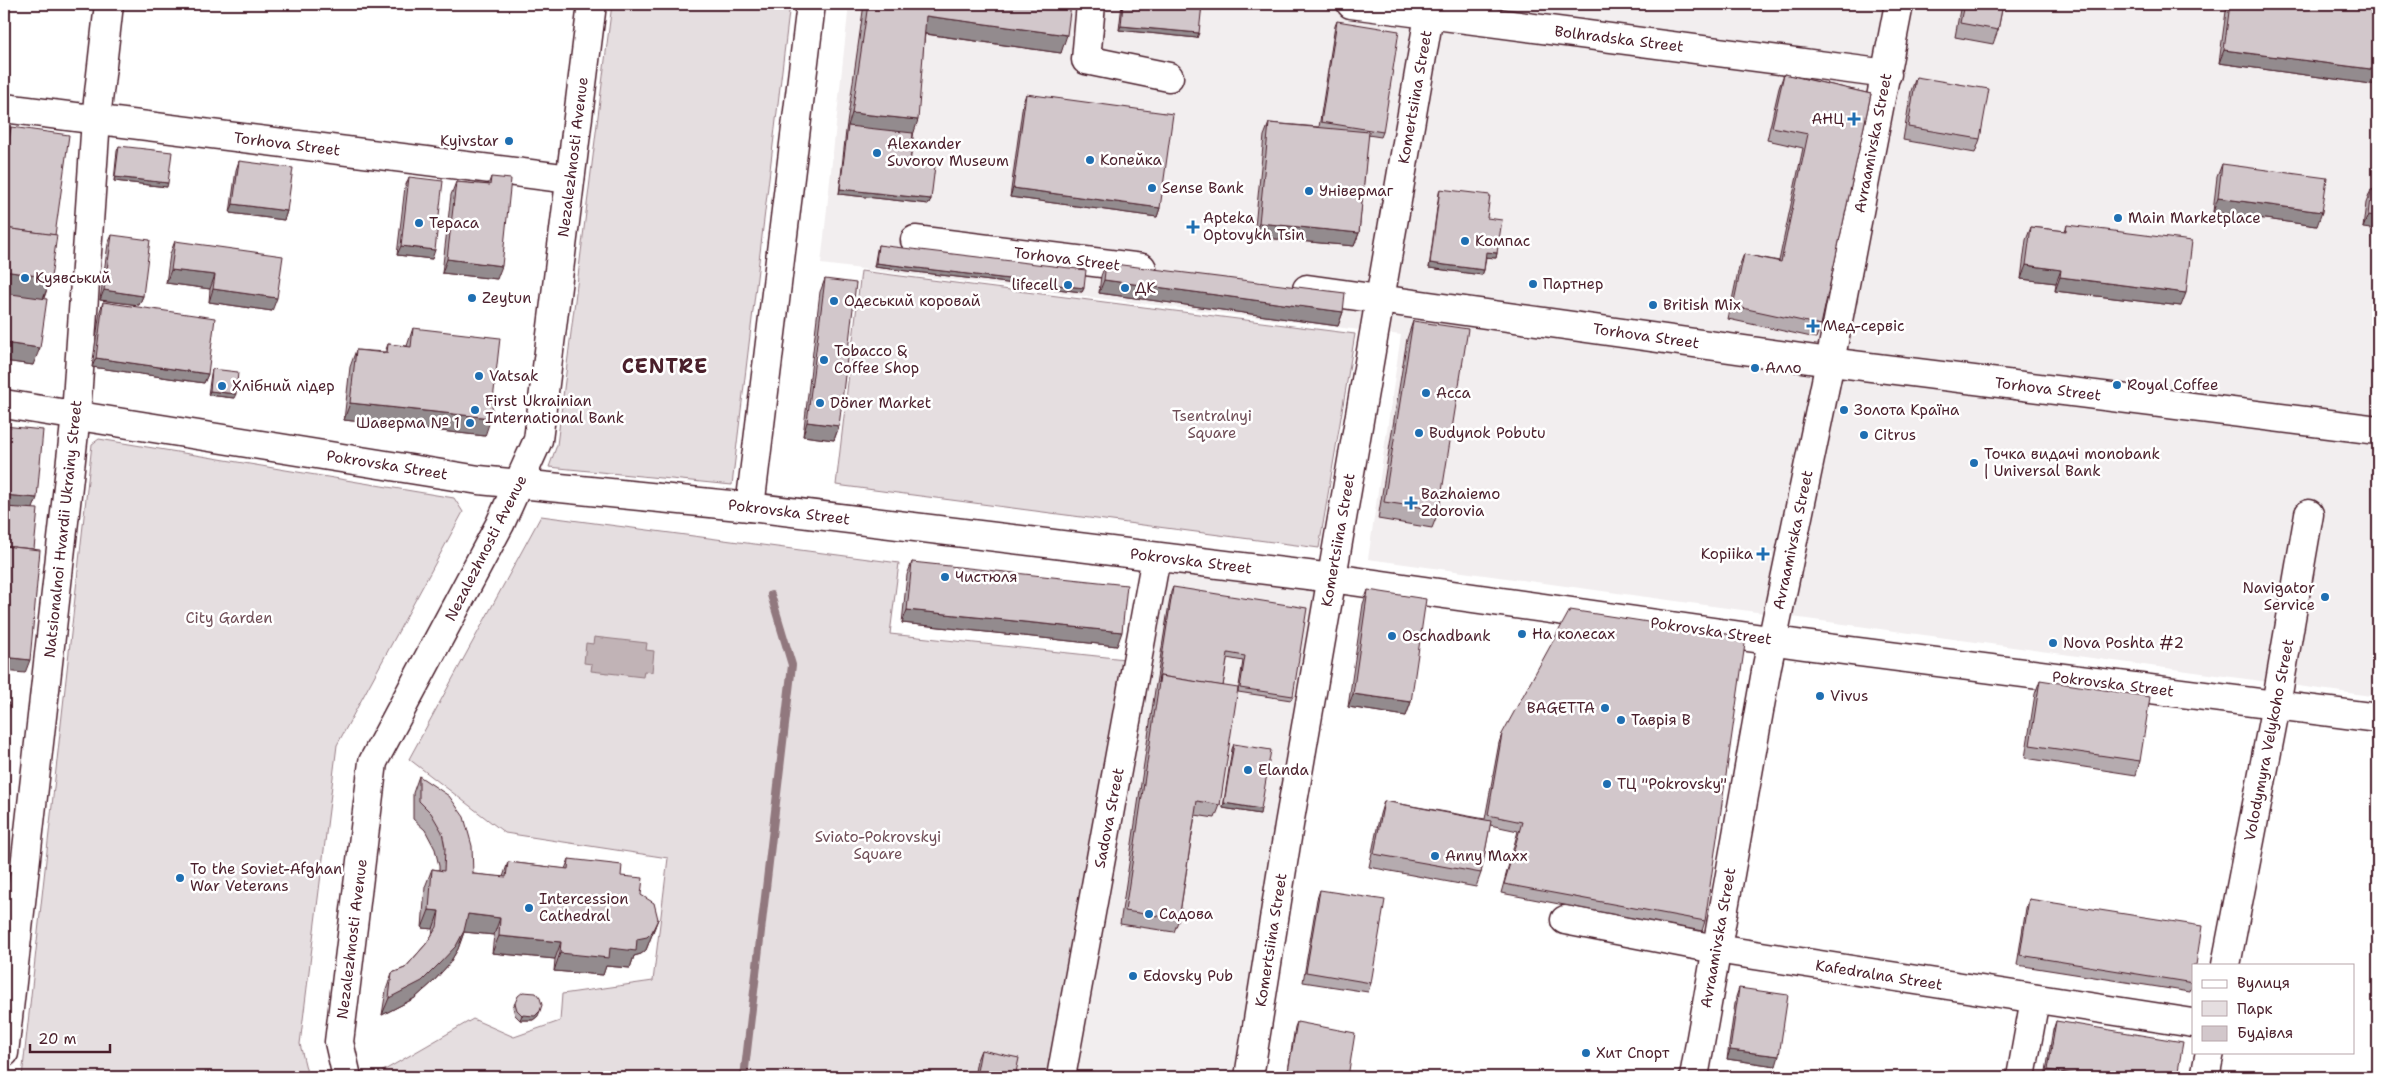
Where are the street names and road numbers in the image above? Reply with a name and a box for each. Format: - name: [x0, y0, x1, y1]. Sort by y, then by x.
- street label: Bolhradska Street: [1553, 21, 1685, 57]
- street label: Komertsiina Street: [1393, 29, 1437, 165]
- street label: Avraamivska Street: [1850, 71, 1896, 215]
- street label: Nezalezhnosti Avenue: [553, 76, 593, 238]
- street label: Torhova Street: [233, 128, 341, 160]
- street label: Torhova Street: [1013, 243, 1121, 275]
- street label: Torhova Street: [1592, 319, 1700, 353]
- street label: Torhova Street: [1994, 373, 2102, 405]
- street label: Natsionalnoi Hvardii Ukrainy Street: [40, 399, 86, 659]
- street label: Pokrovska Street: [325, 446, 449, 484]
- street label: Avraamivska Street: [1768, 468, 1818, 612]
- street label: Nezalezhnosti Avenue: [440, 472, 532, 624]
- street label: Komertsiina Street: [1316, 472, 1360, 608]
- street label: Pokrovska Street: [727, 495, 851, 529]
- street label: Pokrovska Street: [1129, 544, 1253, 578]
- street label: Pokrovska Street: [1649, 613, 1773, 649]
- street label: Volodymyra Velykoho Street: [2240, 637, 2298, 843]
- street label: Pokrovska Street: [2051, 667, 2175, 701]
- street label: Sadova Street: [1089, 766, 1129, 870]
- street label: Nezalezhnosti Avenue: [332, 858, 372, 1020]
- street label: Avraamivska Street: [1696, 866, 1740, 1010]
- street label: Komertsiina Street: [1251, 872, 1291, 1008]
- street label: Kafedralna Street: [1814, 955, 1944, 995]

